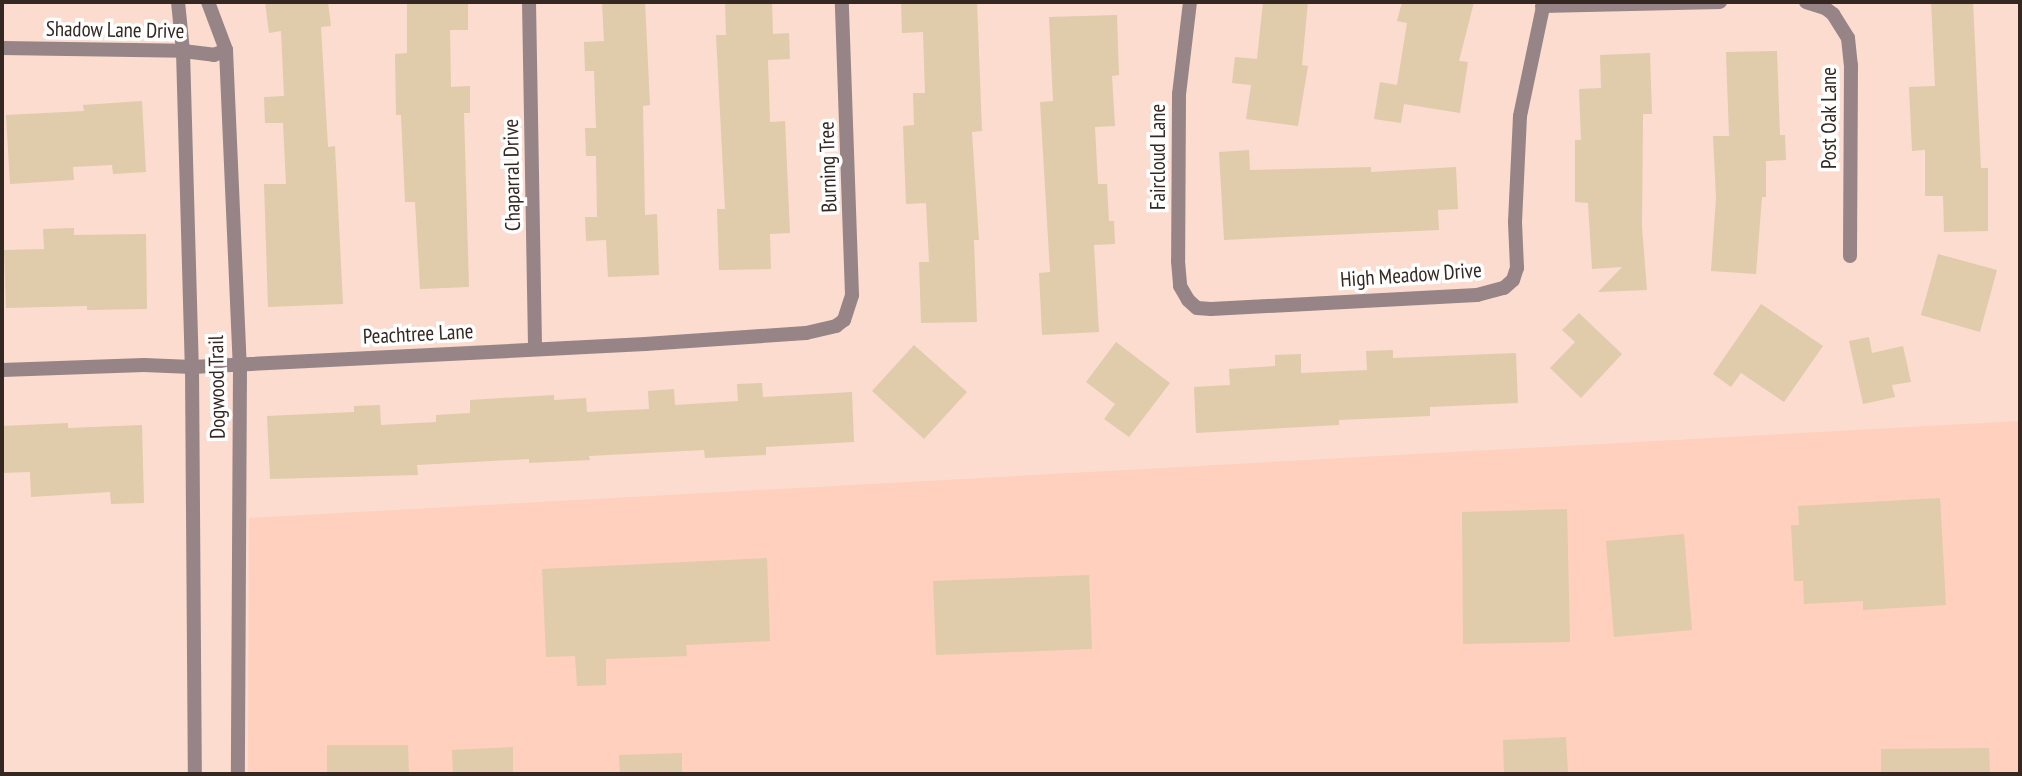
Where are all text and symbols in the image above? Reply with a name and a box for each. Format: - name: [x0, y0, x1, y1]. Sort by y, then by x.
- street label: Shadow Lane Drive: [45, 16, 185, 44]
- street label: Post Oak Lane: [1816, 67, 1842, 169]
- street label: Faircloud Lane: [1145, 104, 1171, 210]
- street label: Chaparral Drive: [498, 119, 526, 231]
- street label: Burning Tree: [814, 121, 842, 213]
- street label: High Meadow Drive: [1339, 257, 1483, 293]
- street label: Peachtree Lane: [362, 319, 474, 349]
- street label: Dogwood Trail: [203, 335, 231, 439]

